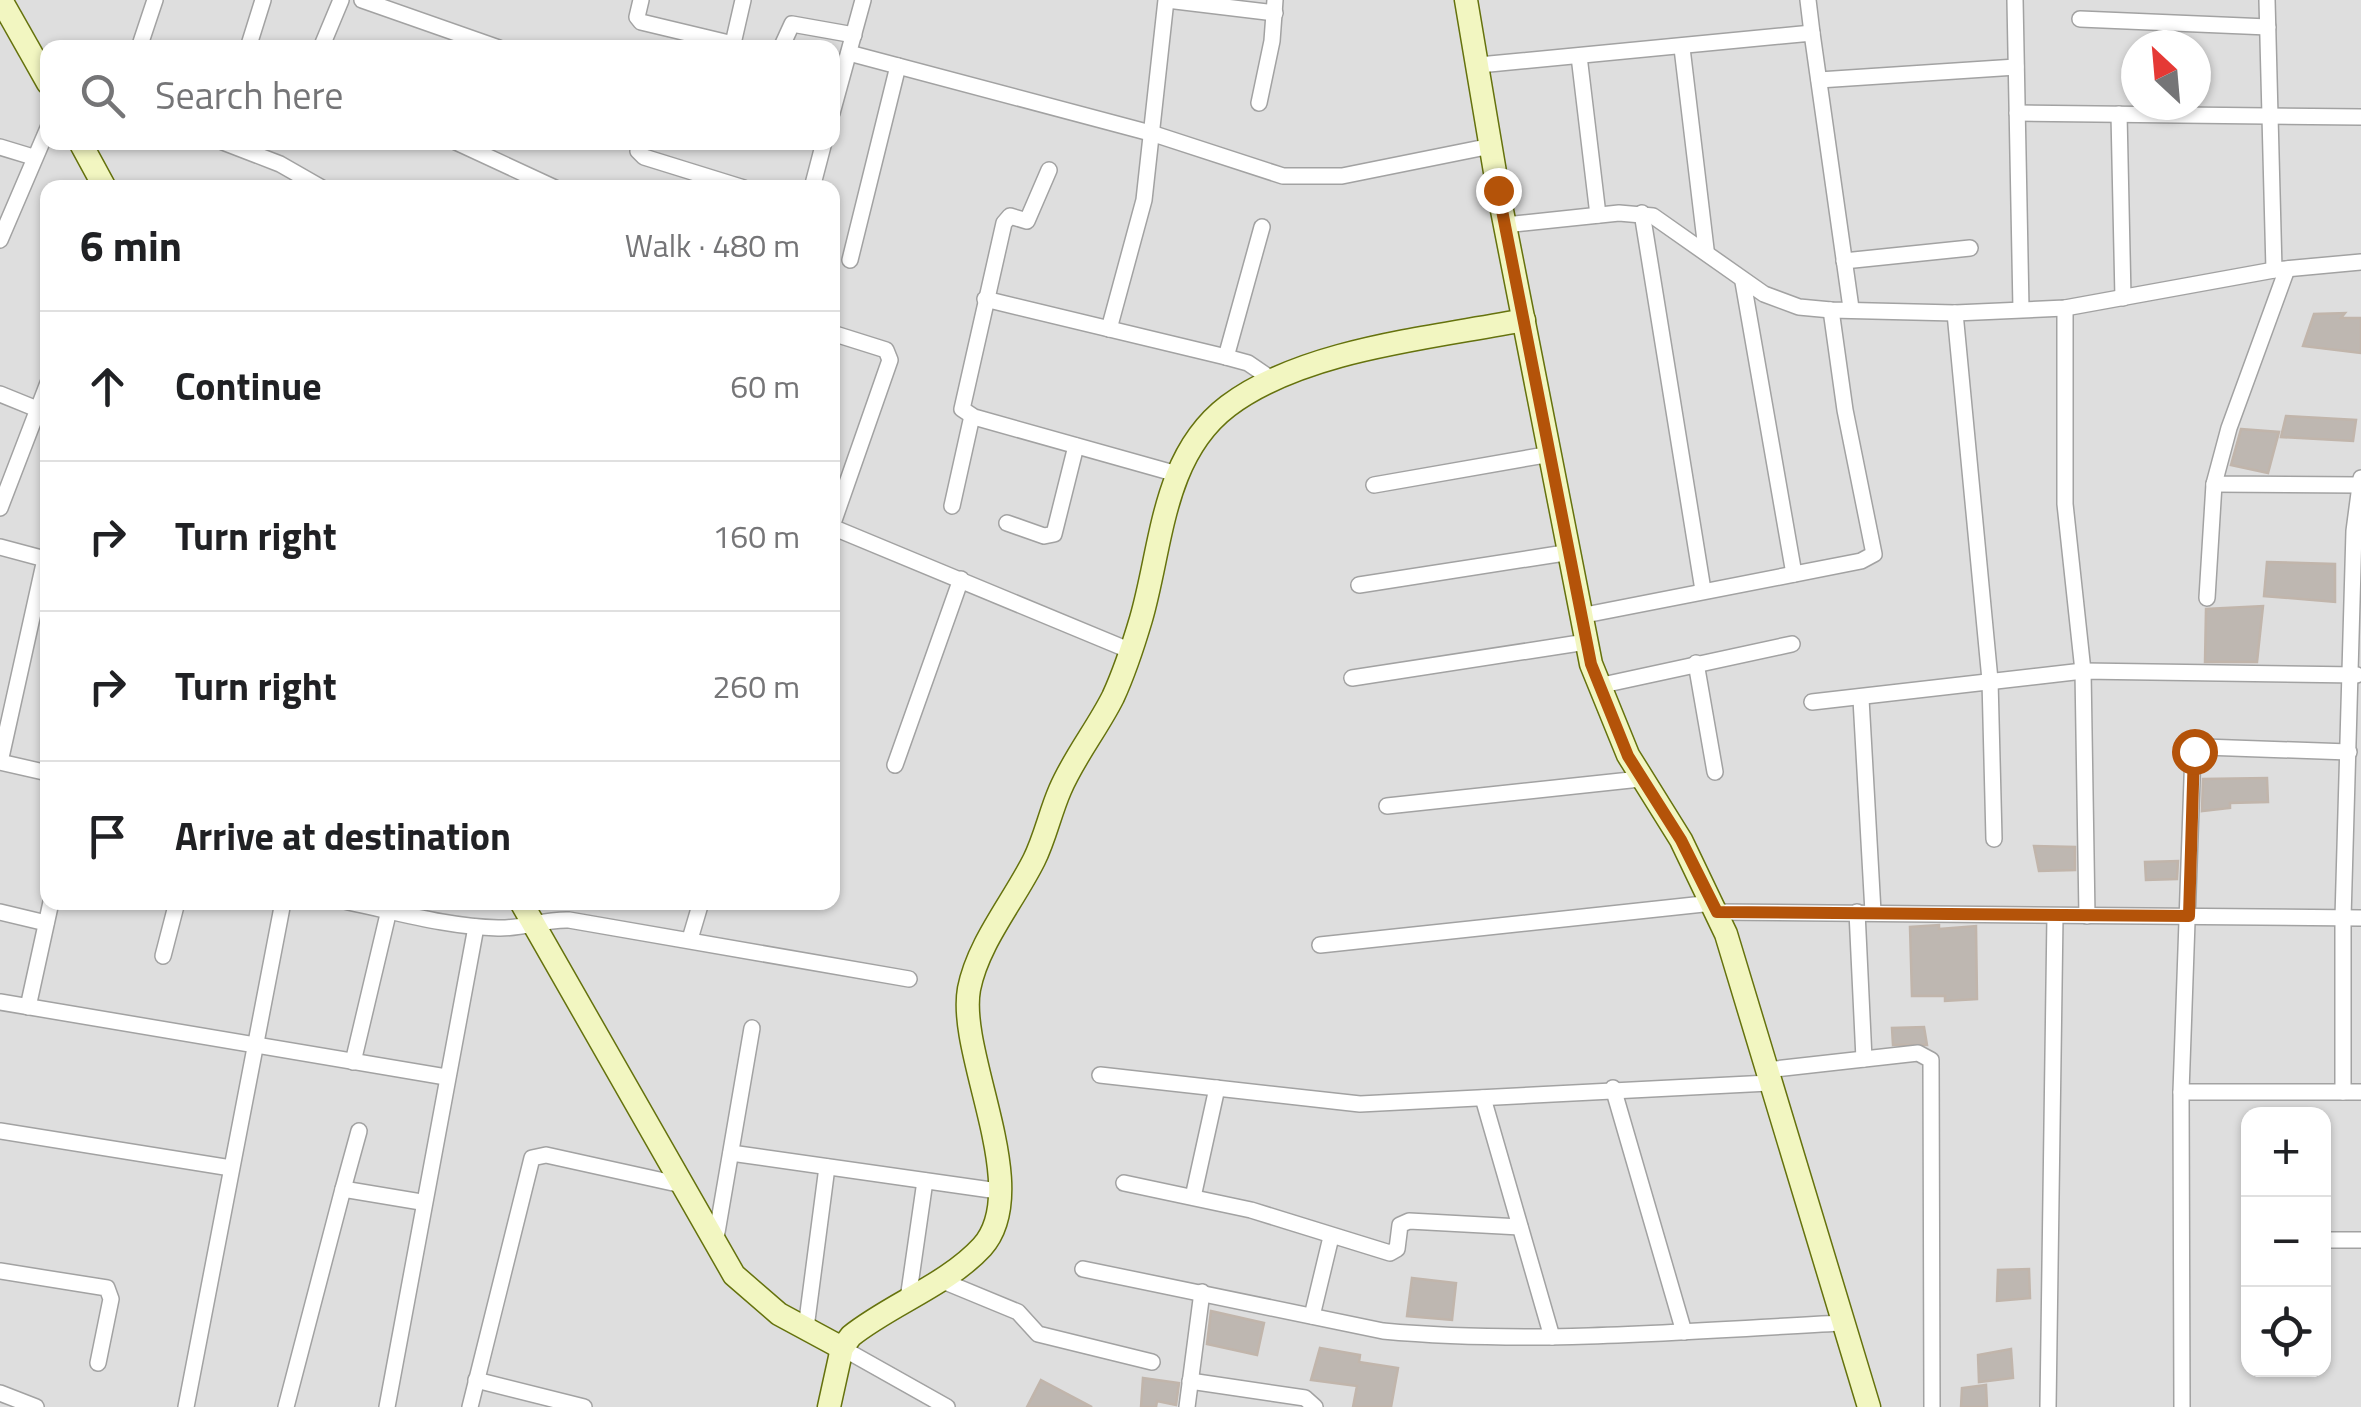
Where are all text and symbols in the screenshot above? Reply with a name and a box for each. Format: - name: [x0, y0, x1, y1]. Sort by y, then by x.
- north arrow: [2121, 30, 2211, 120]
- search box: [40, 40, 840, 150]
- text: Search here: [155, 66, 343, 124]
- icon: search: [75, 68, 130, 123]
- route end: [1476, 168, 1522, 214]
- text: 6 min: [80, 213, 182, 277]
- text: Walk · 480 m: [625, 221, 800, 269]
- text: Continue: [175, 357, 322, 415]
- icon: ahead: [80, 359, 135, 414]
- text: 60 m: [730, 362, 800, 410]
- text: Turn right: [175, 507, 337, 565]
- icon: right: [80, 509, 135, 564]
- text: 160 m: [712, 512, 800, 560]
- text: Turn right: [175, 657, 337, 715]
- icon: right: [80, 659, 135, 714]
- text: 260 m: [712, 662, 800, 710]
- route start: [2172, 729, 2218, 775]
- text: Arrive at destination: [175, 807, 511, 865]
- icon: arrive: [80, 809, 135, 864]
- map controls: [2241, 1107, 2331, 1377]
- button: +: [2241, 1107, 2331, 1197]
- button: −: [2241, 1197, 2331, 1287]
- button: locate: [2241, 1287, 2331, 1377]

